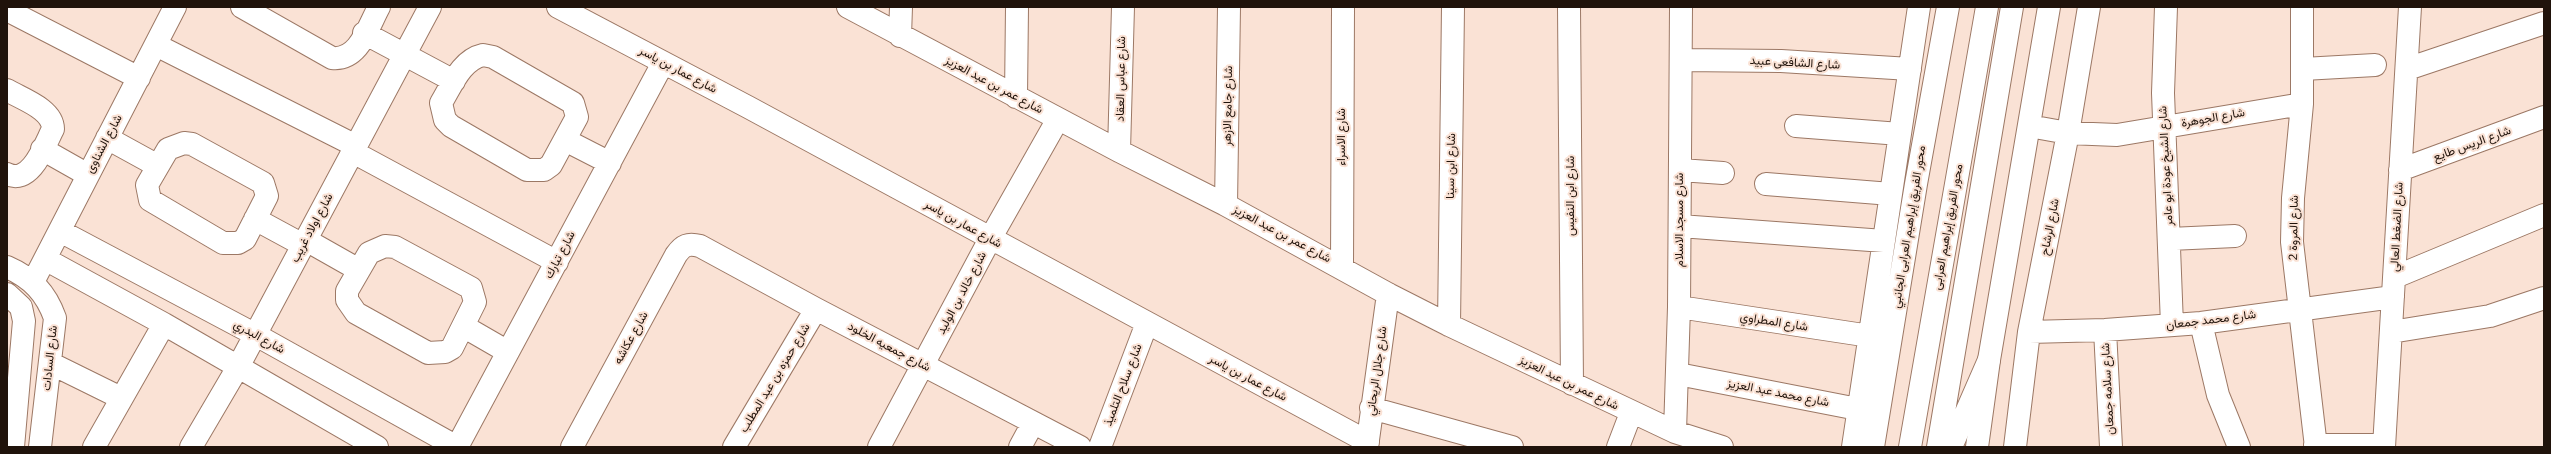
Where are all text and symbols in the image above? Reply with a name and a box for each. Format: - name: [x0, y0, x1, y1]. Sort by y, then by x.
- street label: شارع عباس العقاد: [1113, 36, 1129, 122]
- street label: شارع عمار بن ياسر: [637, 43, 719, 97]
- street label: شارع عمر بن عبد العزيز: [943, 53, 1045, 117]
- street label: شارع الشافعى عبيد: [1749, 53, 1841, 73]
- street label: شارع جامع الازهر: [1220, 66, 1236, 146]
- street label: شارع الجوهرة: [2180, 105, 2246, 131]
- street label: شارع الشيخ عودة ابو عامر: [2156, 106, 2176, 226]
- street label: شارع الاسراء: [1335, 108, 1349, 166]
- street label: شارع الشناوى: [83, 112, 125, 176]
- street label: شارع الريس طايع: [2431, 123, 2513, 165]
- street label: شارع ابن سينا: [1443, 133, 1459, 199]
- street label: محور الفريق إبراهيم العرابى الجانبي: [1889, 145, 1929, 309]
- street label: شارع ابن النفيس: [1564, 156, 1578, 236]
- street label: محور الفريق إبراهيم العرابى: [1930, 163, 1966, 291]
- street label: شارع مسجد الاسلام: [1673, 173, 1687, 267]
- street label: شارع الضغط العالي: [2387, 182, 2407, 272]
- street label: شارع اولاد غريب: [288, 191, 336, 265]
- street label: شارع المروة 2: [2286, 195, 2302, 261]
- street label: شارع عمار بن ياسر: [922, 197, 1004, 251]
- street label: شارع الرشاح: [2037, 197, 2063, 257]
- street label: شارع عمر بن عبد العزيز: [1231, 202, 1333, 266]
- street label: شارع تبارك: [541, 229, 579, 281]
- street label: شارع خالد بن الوليد: [934, 249, 990, 337]
- street label: شارع محمد جمعان: [2165, 307, 2257, 333]
- street label: شارع عكاشه: [611, 309, 651, 367]
- street label: شارع المطراوي: [1739, 310, 1809, 334]
- street label: شارع البدري: [231, 317, 287, 357]
- street label: شارع جمعيه الخلود: [845, 319, 933, 375]
- street label: شارع حمزه بن عبد المطلب: [737, 321, 813, 435]
- street label: شارع السادات: [39, 325, 61, 391]
- street label: شارع جلال الريحاني: [1364, 325, 1390, 417]
- street label: شارع سلاح التلميذ: [1101, 342, 1145, 428]
- street label: شارع سلامه جمعان: [2098, 343, 2118, 435]
- street label: شارع عمار بن ياسر: [1207, 351, 1289, 405]
- street label: شارع عمر بن عبد العزيز: [1517, 353, 1621, 413]
- street label: شارع محمد عبد العزيز: [1726, 376, 1830, 410]

